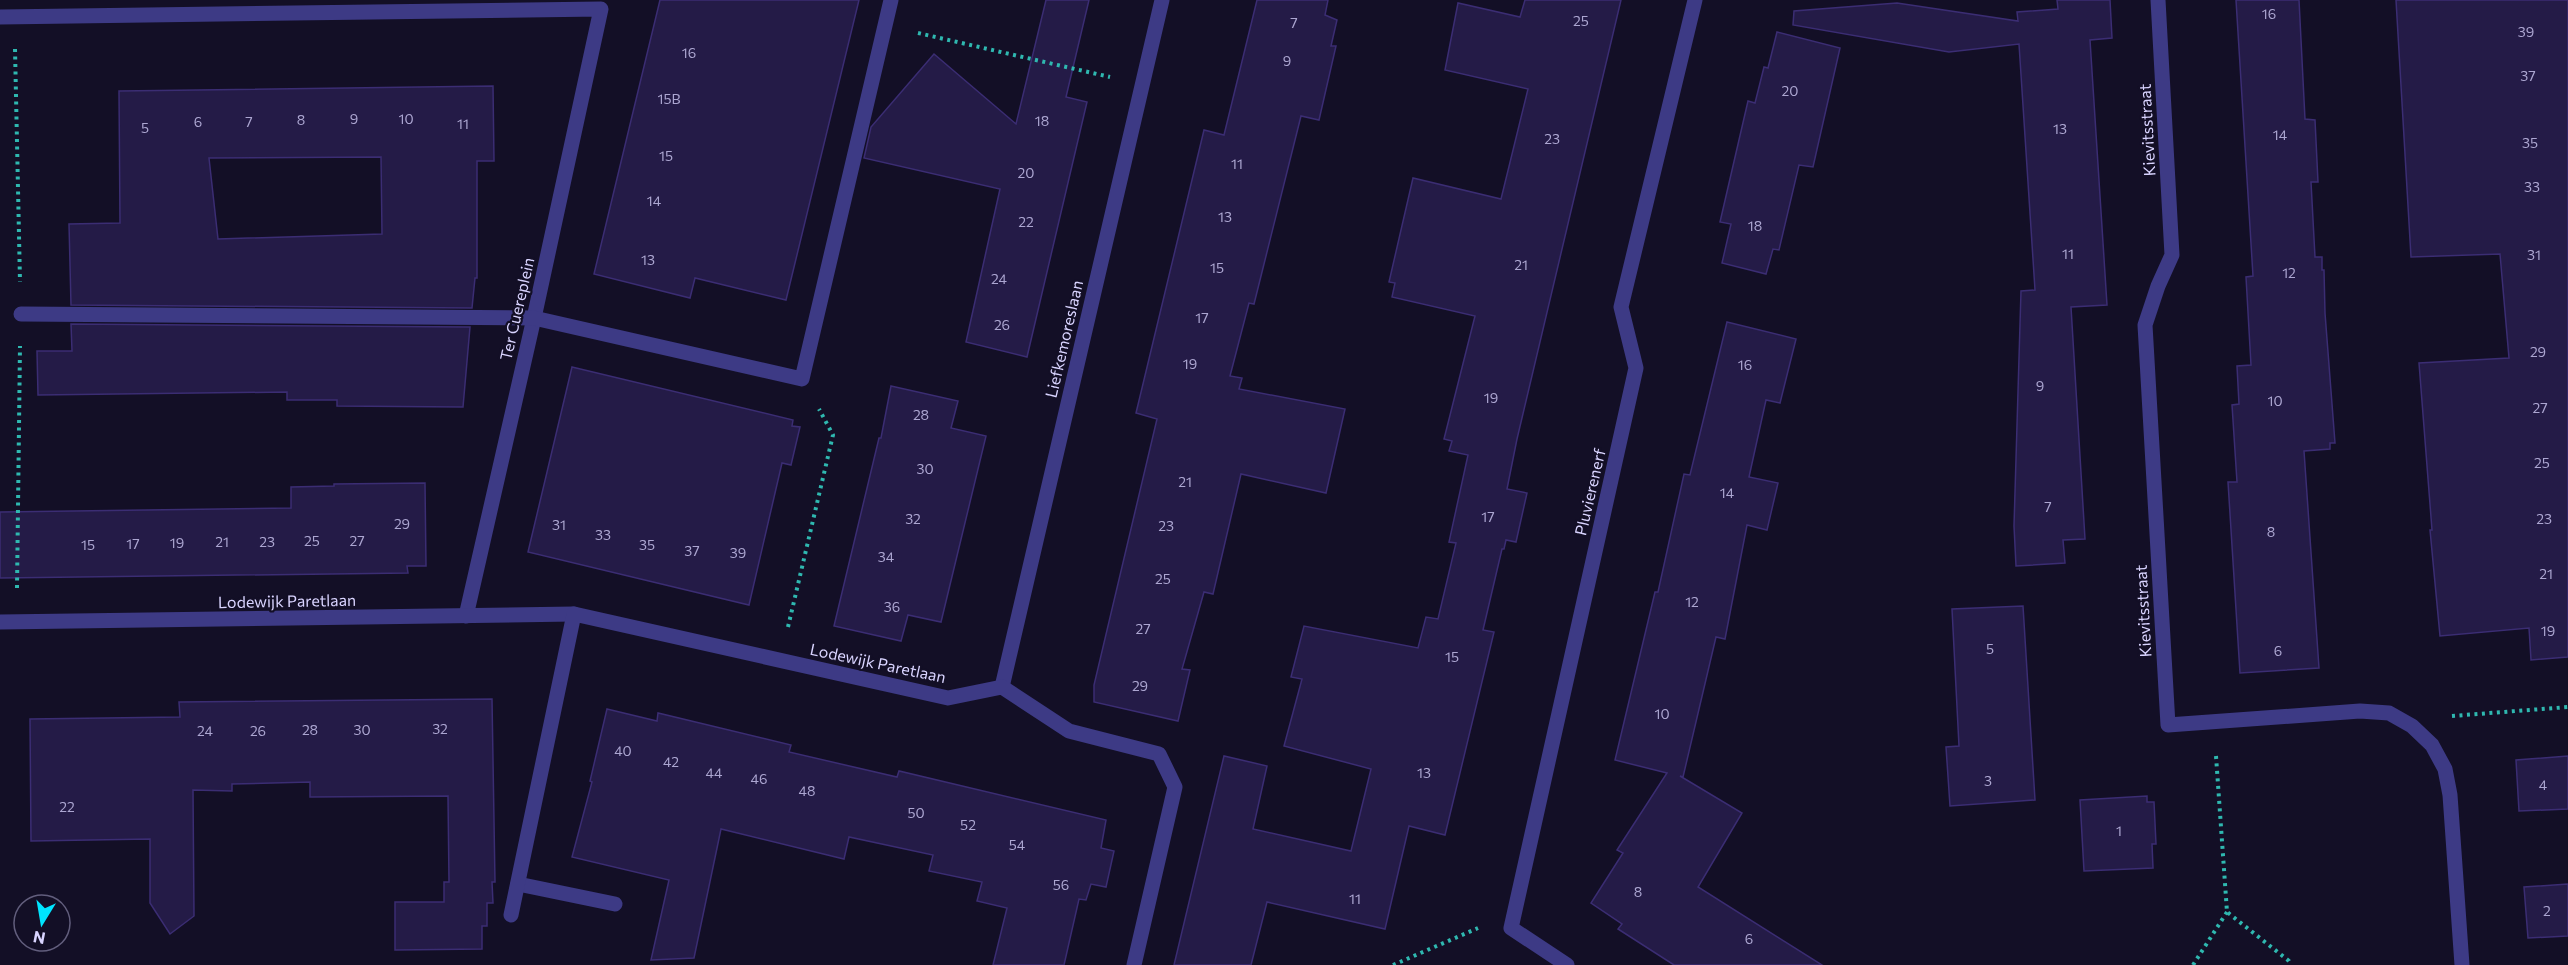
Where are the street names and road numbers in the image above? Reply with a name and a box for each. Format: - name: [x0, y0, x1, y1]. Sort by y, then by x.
- street label: Kievitsstraat: [2135, 83, 2158, 177]
- street label: Ter Cuereplein: [495, 256, 538, 362]
- street label: Liefkemoreslaan: [1041, 278, 1086, 399]
- street label: Pluvierenerf: [1570, 446, 1609, 537]
- street label: Kievitsstraat: [2131, 564, 2154, 658]
- street label: Lodewijk Paretlaan: [218, 590, 356, 611]
- street label: Lodewijk Paretlaan: [808, 639, 948, 686]

